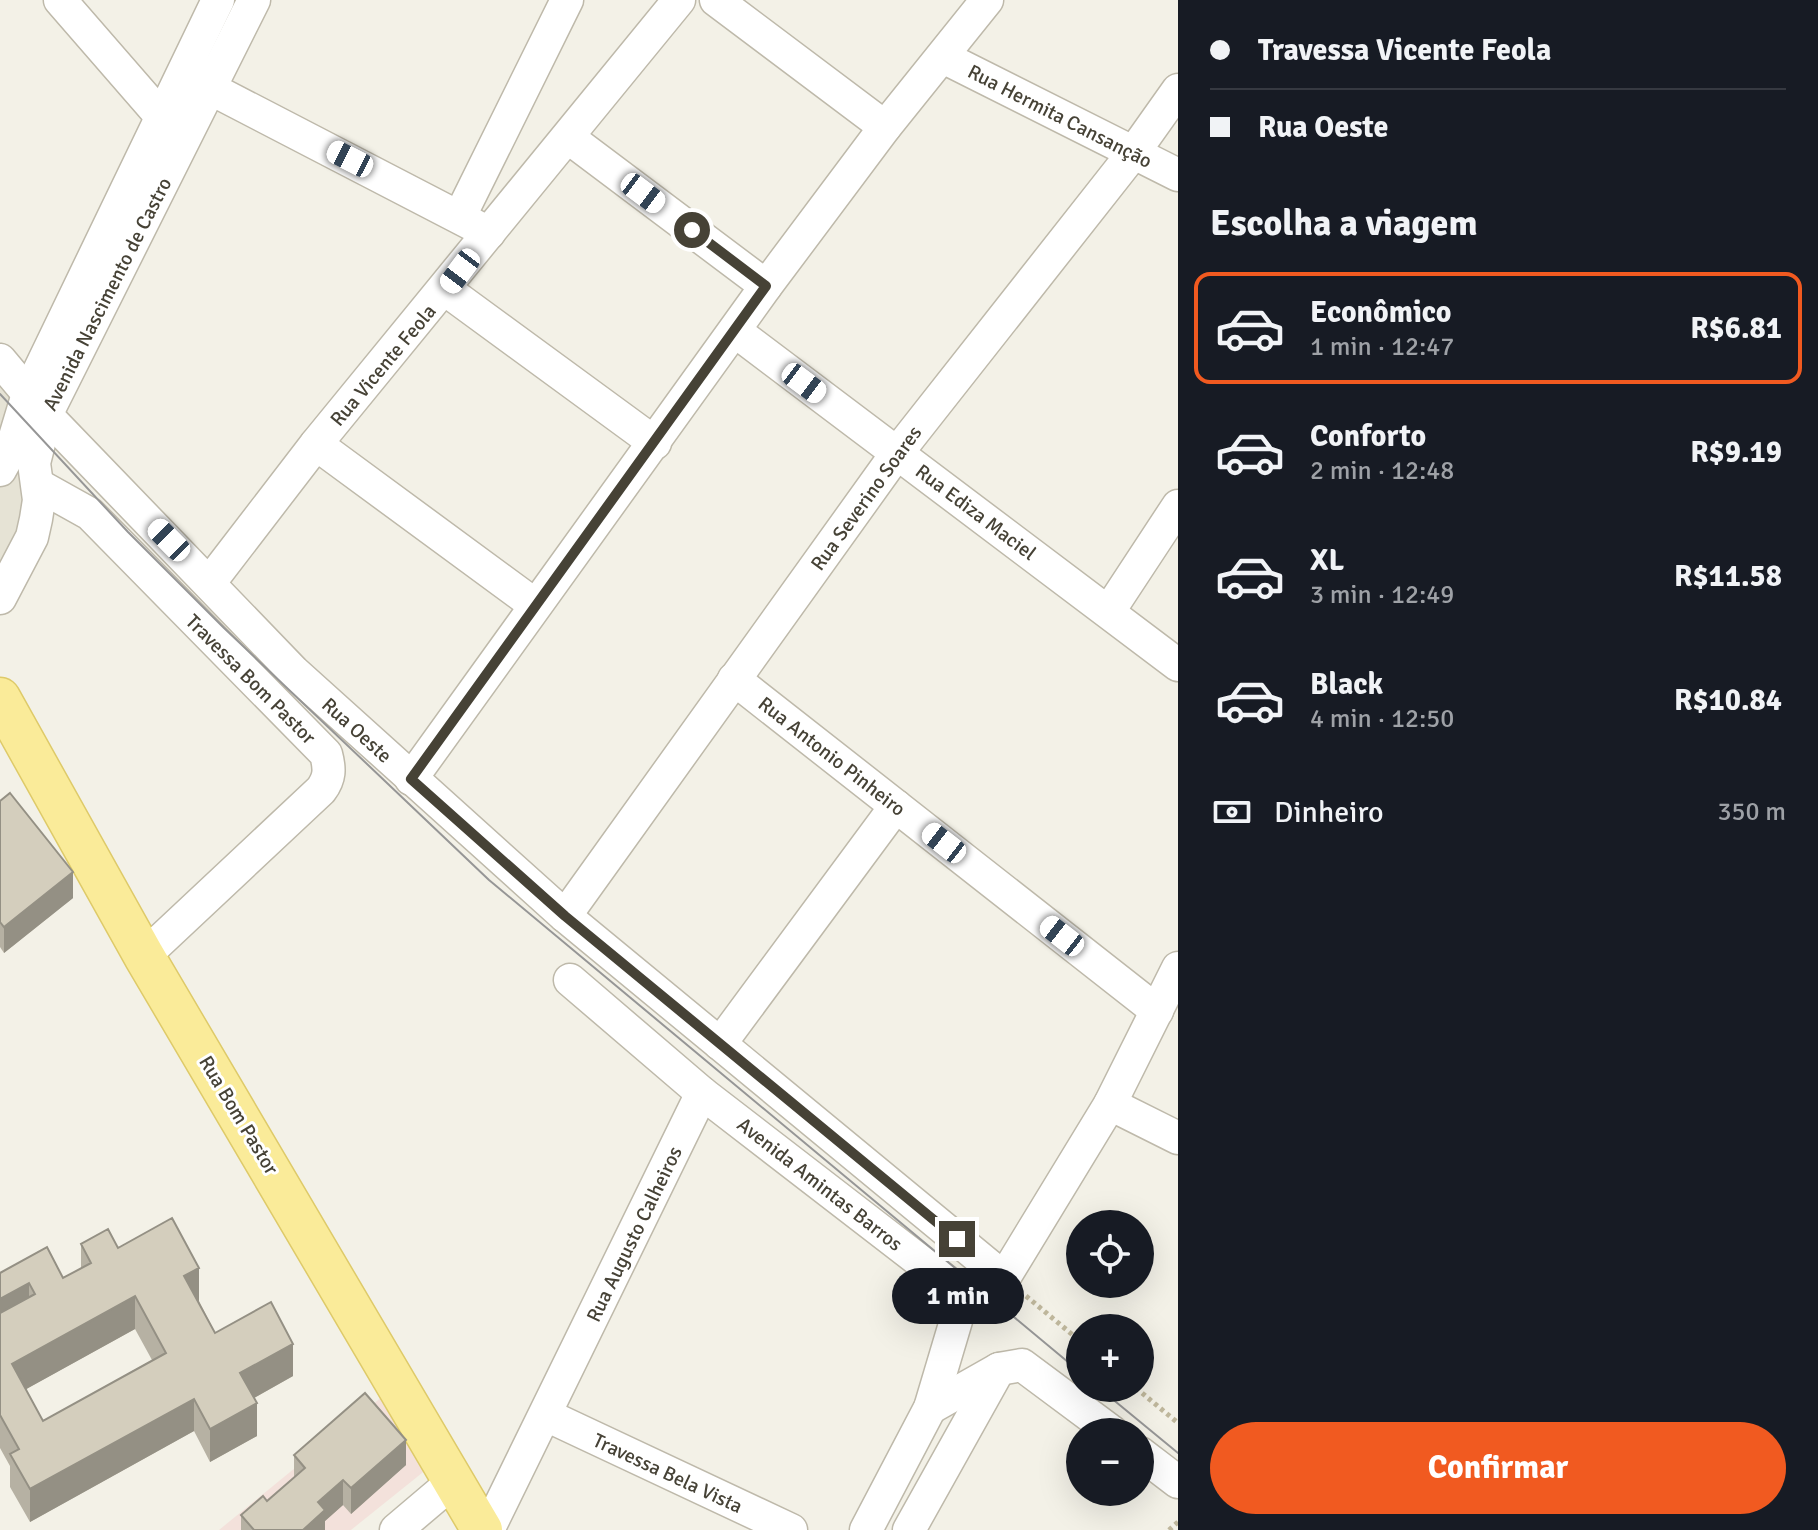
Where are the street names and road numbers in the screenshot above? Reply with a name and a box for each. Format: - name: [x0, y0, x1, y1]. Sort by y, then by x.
- street label: Rua Hermita Cansanção: [963, 59, 1156, 174]
- street label: Avenida Nascimento de Castro: [38, 173, 177, 415]
- street label: Rua Vicente Feola: [325, 299, 442, 431]
- street label: Rua Severino Soares: [805, 421, 928, 576]
- street label: Rua Ediza Maciel: [910, 459, 1041, 566]
- street label: Travessa Bom Pastor: [180, 609, 321, 750]
- street label: Rua Antonio Pinheiro: [753, 691, 910, 822]
- street label: Rua Oeste: [316, 692, 397, 768]
- street label: Rua Bom Pastor: [193, 1051, 284, 1180]
- street label: Avenida Amintas Barros: [732, 1112, 907, 1257]
- street label: Rua Augusto Calheiros: [581, 1142, 688, 1326]
- street label: Travessa Bela Vista: [589, 1428, 747, 1519]

